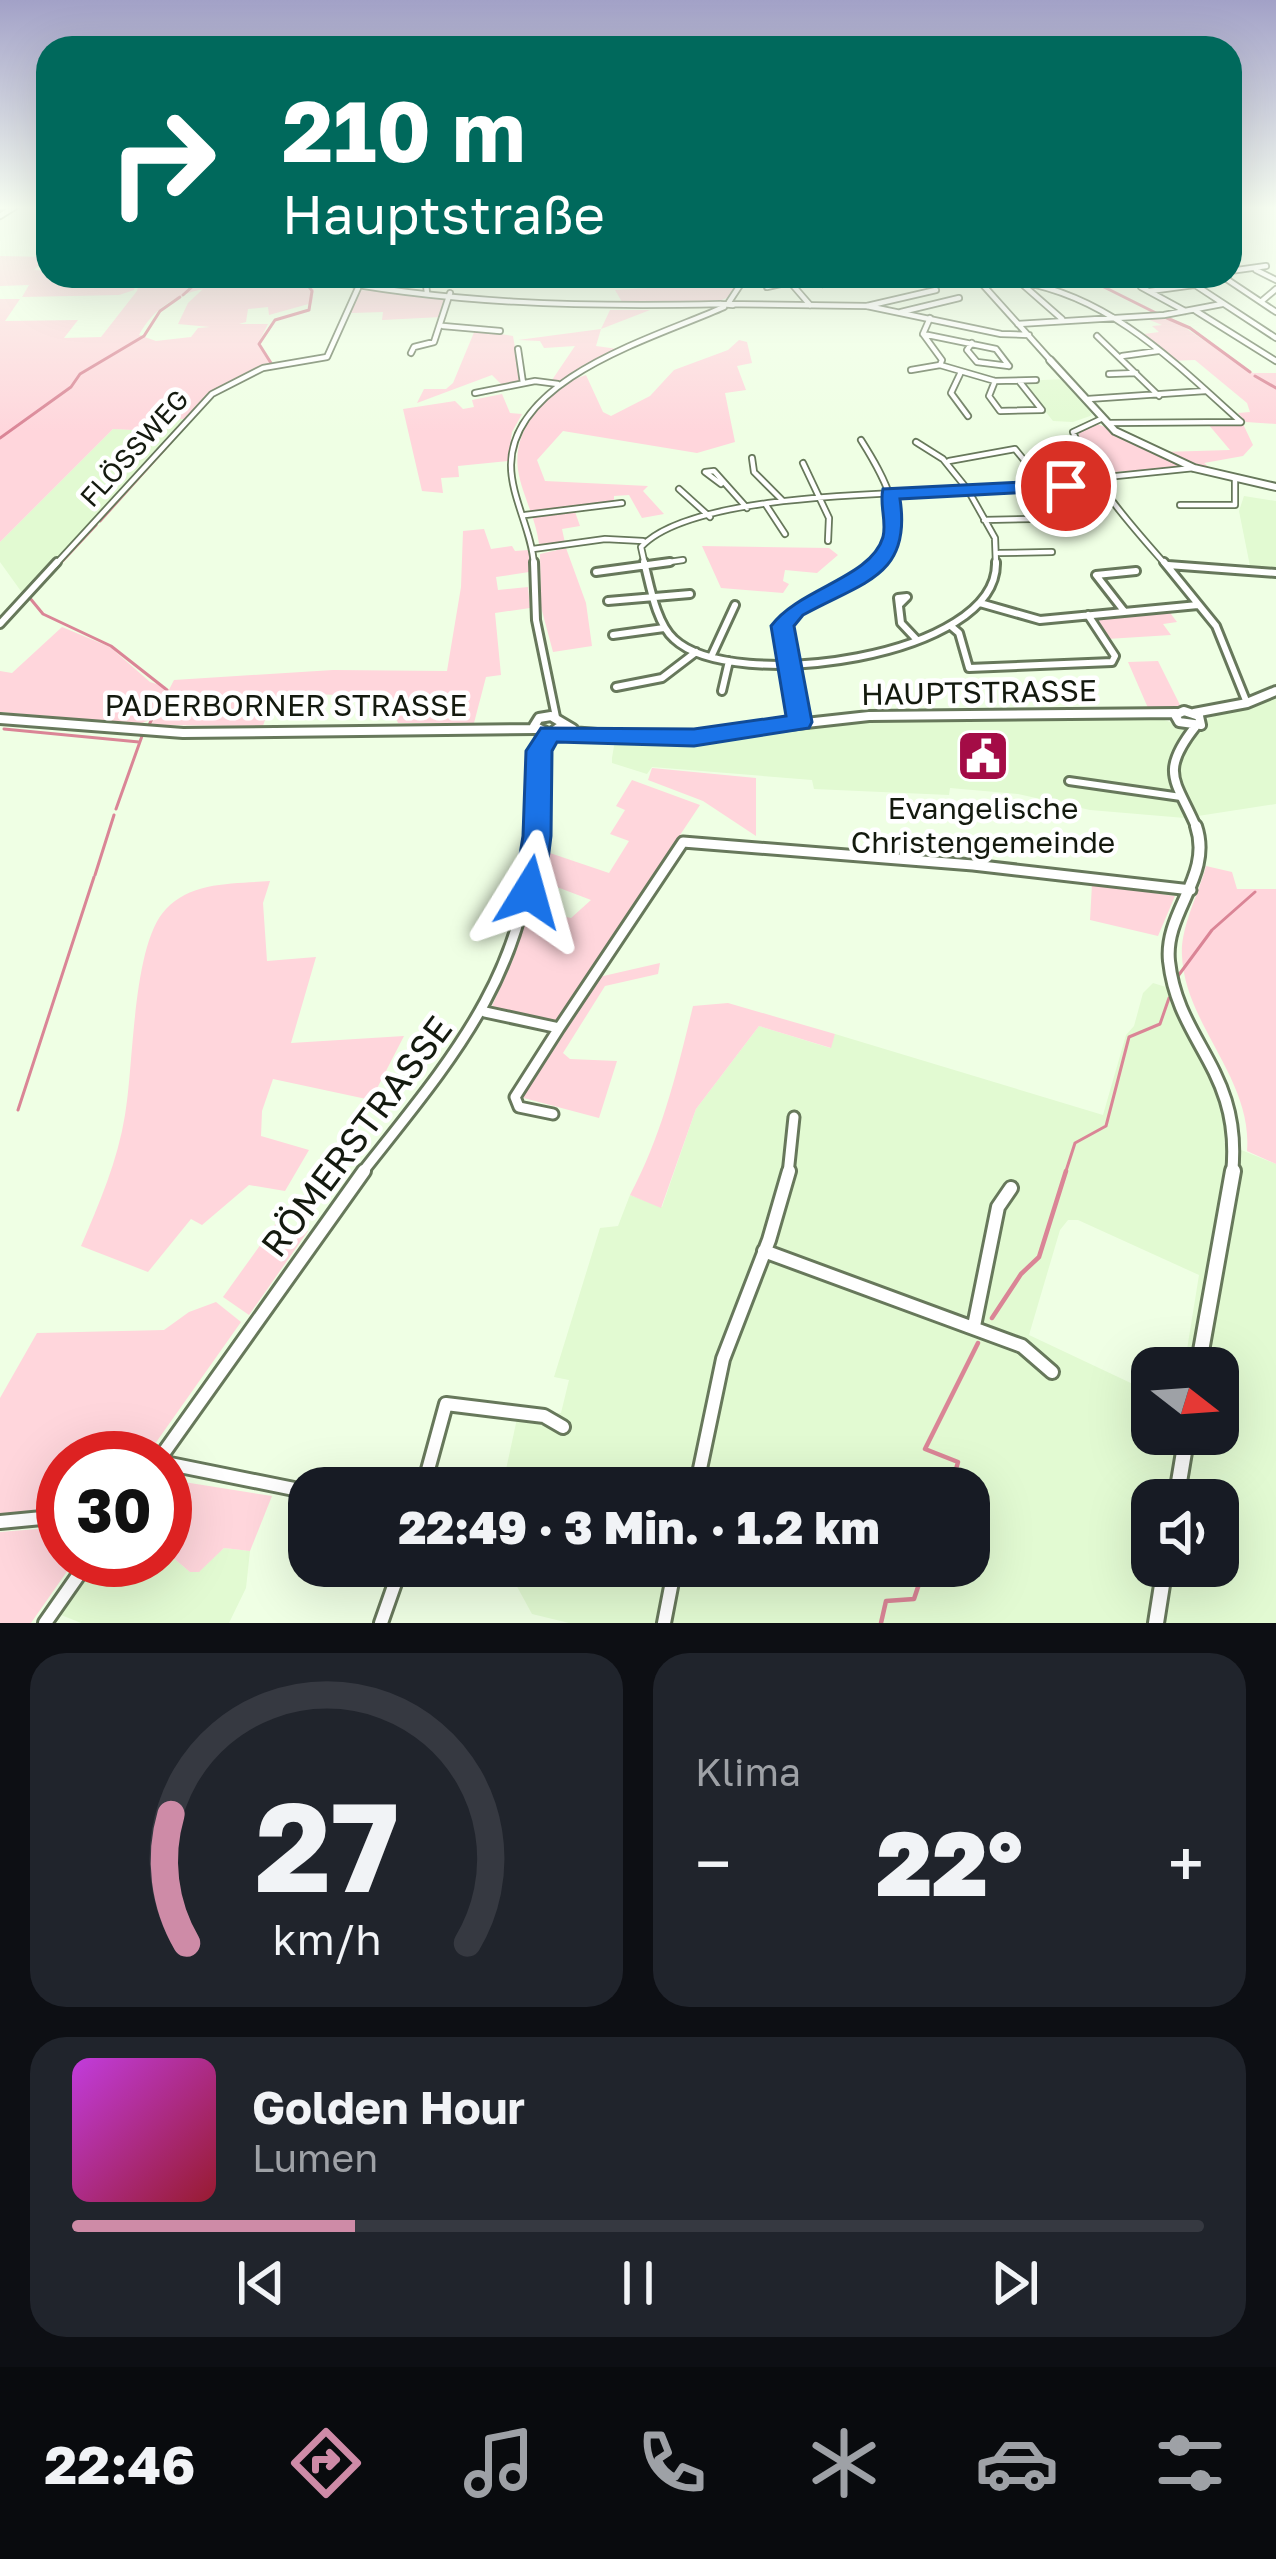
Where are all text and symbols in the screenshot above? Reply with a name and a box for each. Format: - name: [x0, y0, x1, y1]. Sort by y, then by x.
- text: 210 m: [282, 80, 526, 180]
- icon: right: [84, 84, 240, 240]
- text: Hauptstraße: [282, 181, 605, 246]
- street label: FLÖSSWEG: [73, 383, 195, 513]
- pin: [1015, 435, 1117, 537]
- icon: arrive: [1033, 453, 1099, 519]
- street label: HAUPTSTRASSE: [861, 672, 1097, 712]
- street label: PADERBORNER STRASSE: [105, 687, 468, 723]
- public building icon: Evangelische Christengemeinde: [955, 728, 1011, 784]
- place label: Evangelische Christengemeinde: [851, 790, 1115, 860]
- position arrow: [466, 829, 592, 955]
- street label: RÖMERSTRASSE: [252, 1007, 460, 1265]
- north arrow: [1131, 1347, 1239, 1455]
- map controls: [1131, 1347, 1239, 1587]
- speed limit sign: 30: [36, 1431, 192, 1587]
- button: sound: [1131, 1479, 1239, 1587]
- text: 22:49 · 3 Min. · 1.2 km: [398, 1500, 880, 1554]
- text: Klima: [695, 1748, 801, 1795]
- text: 27: [254, 1770, 399, 1919]
- text: 22°: [876, 1808, 1023, 1916]
- text: −: [695, 1823, 731, 1903]
- text: +: [1168, 1823, 1204, 1903]
- text: km/h: [272, 1913, 381, 1964]
- text: Golden Hour: [252, 2080, 525, 2134]
- text: Lumen: [252, 2134, 378, 2181]
- icon: previous: [228, 2250, 294, 2316]
- icon: pause: [605, 2250, 671, 2316]
- icon: next: [982, 2250, 1048, 2316]
- icon: directions: [284, 2421, 368, 2505]
- icon: music: [457, 2421, 541, 2505]
- icon: phone: [630, 2421, 714, 2505]
- icon: climate: [802, 2421, 886, 2505]
- icon: car: [975, 2421, 1059, 2505]
- icon: filters: [1148, 2421, 1232, 2505]
- text: 22:46: [44, 2431, 196, 2496]

